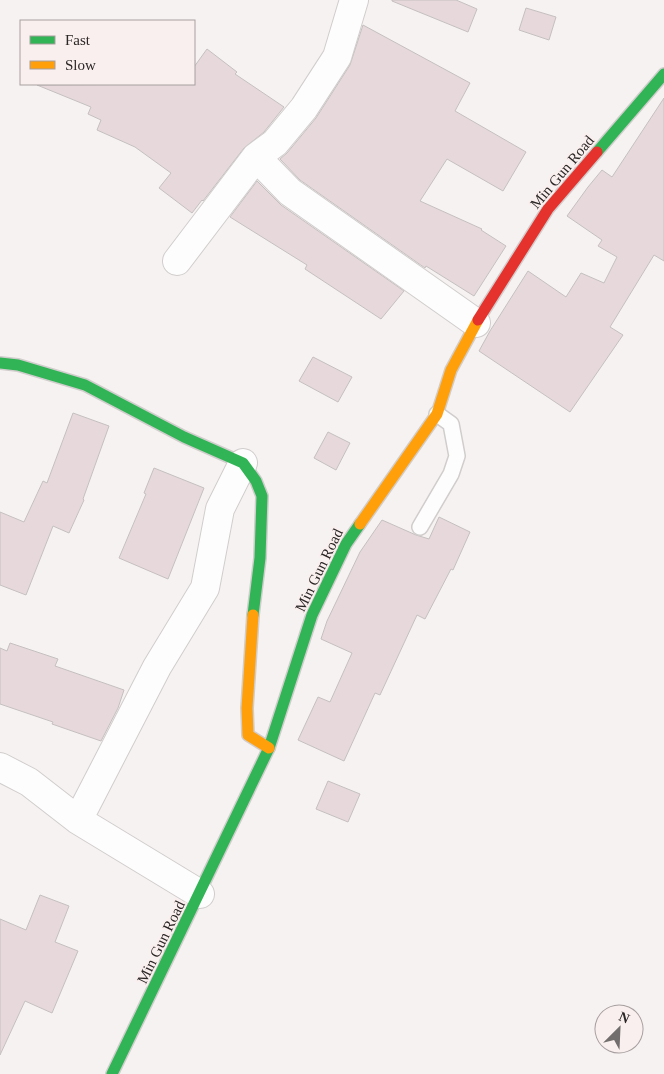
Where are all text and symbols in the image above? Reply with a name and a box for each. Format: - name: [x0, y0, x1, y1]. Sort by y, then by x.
- legend: [20, 20, 195, 85]
- text: Fast: [65, 32, 91, 48]
- text: Slow: [65, 57, 96, 73]
- street label: Min Gun Road: [527, 132, 597, 212]
- street label: Min Gun Road: [292, 526, 346, 614]
- street label: Min Gun Road: [134, 898, 188, 986]
- north arrow: [594, 1004, 644, 1054]
- text: N: [616, 1009, 632, 1026]

